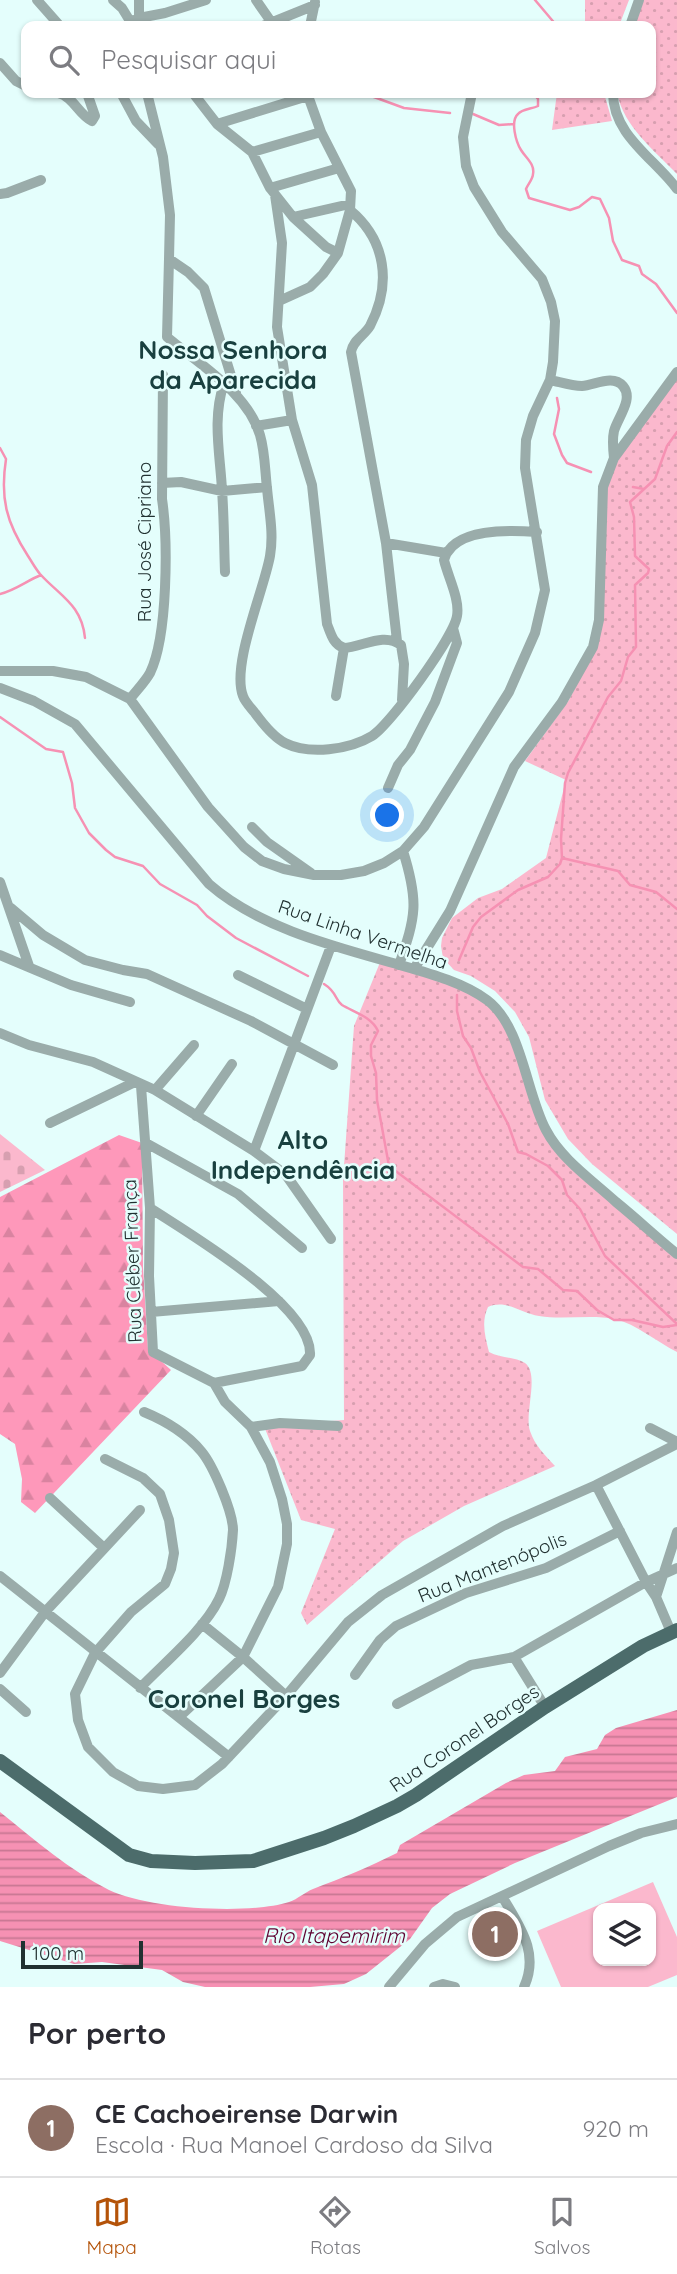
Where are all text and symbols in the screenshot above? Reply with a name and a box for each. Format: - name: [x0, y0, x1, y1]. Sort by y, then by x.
- search box: [21, 21, 656, 98]
- icon: search: [45, 41, 83, 79]
- text: Pesquisar aqui: [101, 43, 276, 76]
- district label: Nossa Senhora da Aparecida: [138, 333, 328, 396]
- street label: Rua José Cipriano: [132, 462, 156, 622]
- your location: [370, 798, 404, 832]
- street label: Rua Linha Vermelha: [275, 894, 451, 974]
- district label: Alto Independência: [211, 1123, 395, 1186]
- street label: Rua Cléber França: [117, 1179, 147, 1343]
- street label: Rua Mantenópolis: [414, 1526, 570, 1608]
- street label: Rua Coronel Borges: [385, 1679, 544, 1797]
- district label: Coronel Borges: [148, 1682, 340, 1715]
- map controls: [593, 1903, 656, 1966]
- button: layers: [593, 1903, 656, 1966]
- pin: 1: [472, 1908, 518, 1960]
- water label: Rio Itapemirim: [263, 1922, 406, 1948]
- scale bar: [21, 1938, 144, 1970]
- text: 100 m: [32, 1941, 84, 1965]
- text: Por perto: [28, 2014, 166, 2052]
- text: CE Cachoeirense Darwin: [95, 2097, 398, 2130]
- text: 1: [47, 2114, 55, 2143]
- text: 920 m: [582, 2114, 649, 2143]
- text: Escola · Rua Manoel Cardoso da Silva: [95, 2130, 493, 2159]
- tab: Mapa: [87, 2193, 137, 2259]
- tab: Rotas: [310, 2193, 361, 2259]
- tab: Salvos: [534, 2193, 590, 2259]

